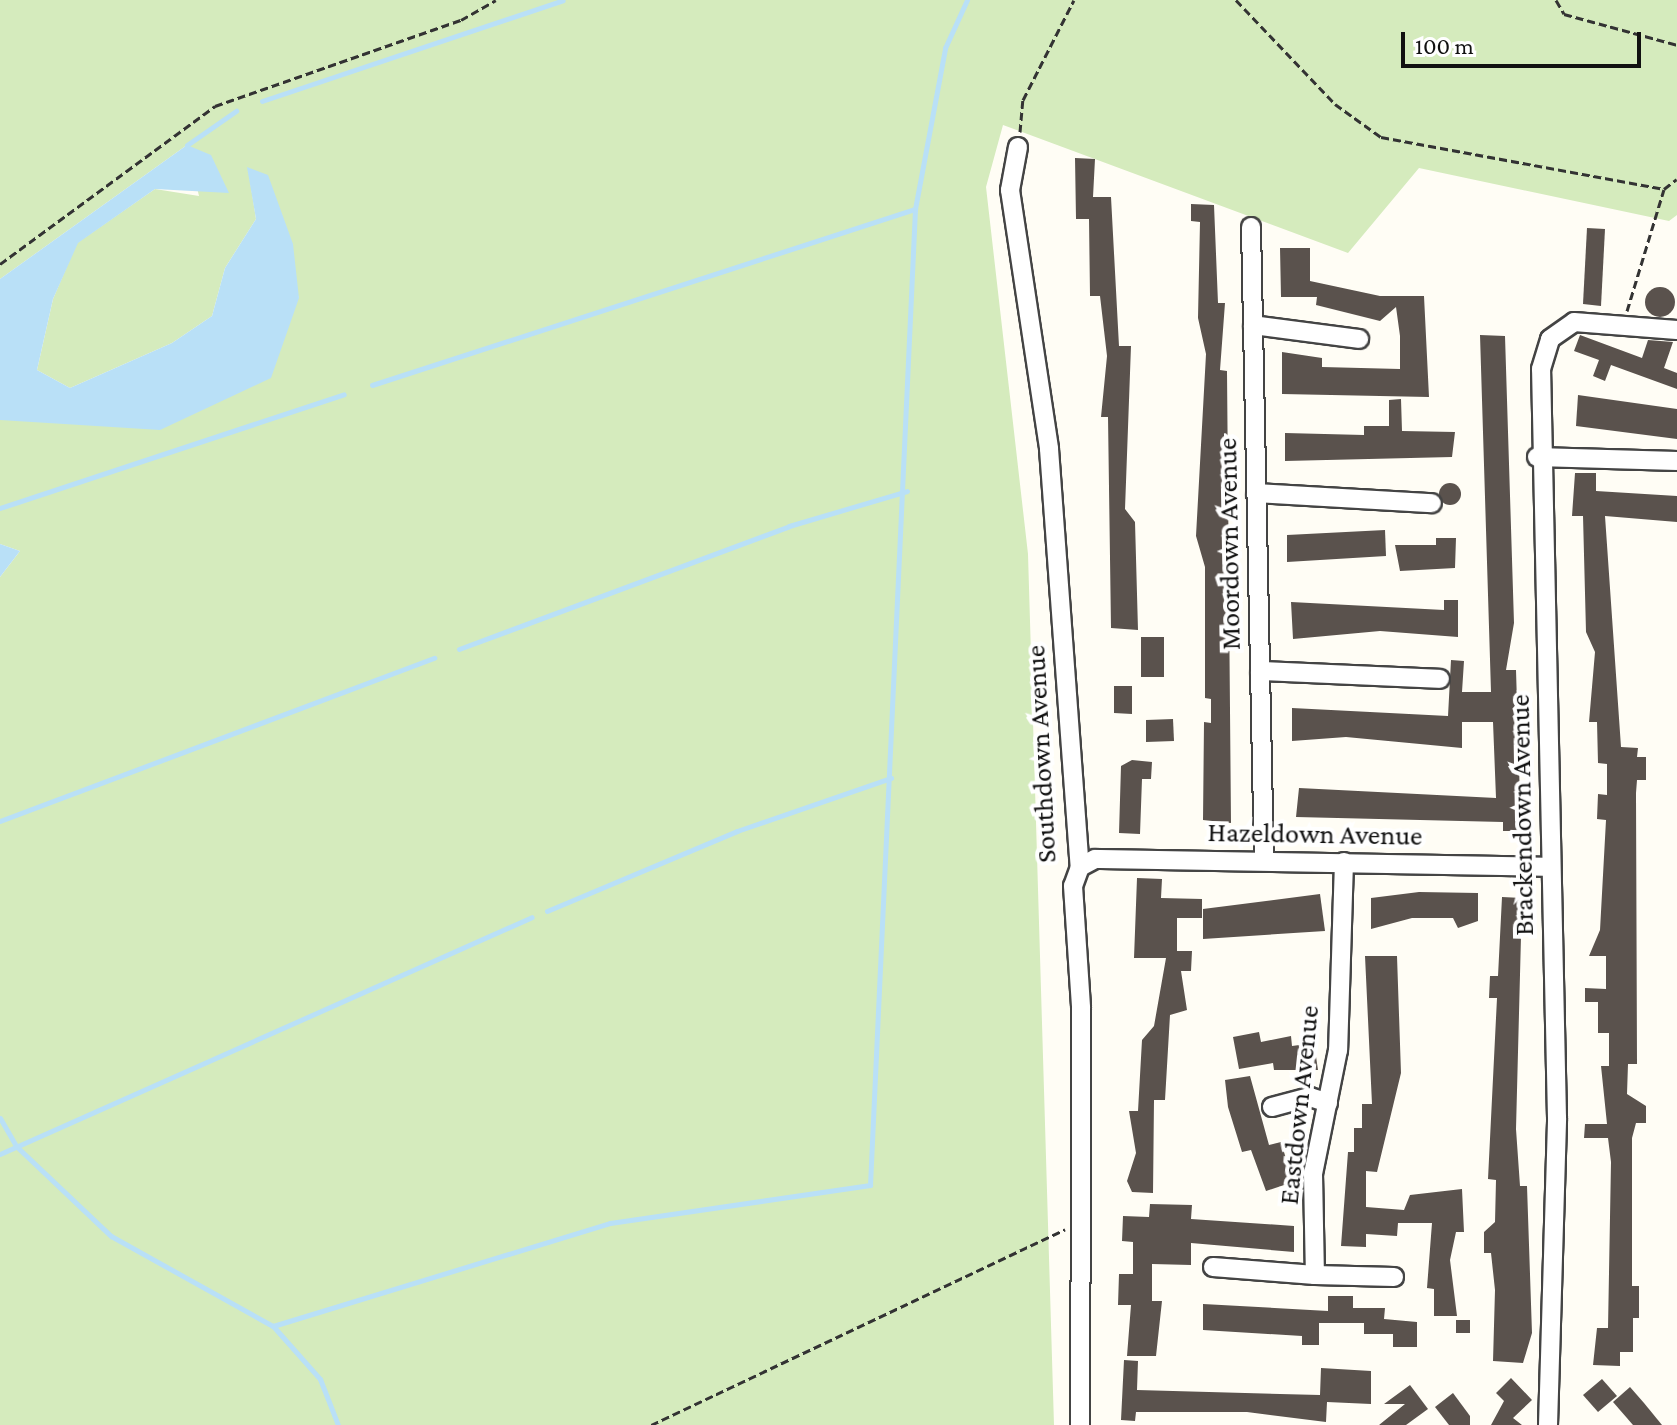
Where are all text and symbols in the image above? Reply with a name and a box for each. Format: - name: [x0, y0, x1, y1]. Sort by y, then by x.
- scale bar: [1405, 16, 1645, 66]
- text: 100 m: [1415, 32, 1474, 59]
- street label: Moordown Avenue: [1210, 438, 1248, 650]
- street label: Southdown Avenue: [1019, 644, 1063, 864]
- street label: Brackendown Avenue: [1503, 694, 1541, 936]
- street label: Hazeldown Avenue: [1207, 815, 1423, 853]
- street label: Eastdown Avenue: [1272, 1004, 1326, 1206]

